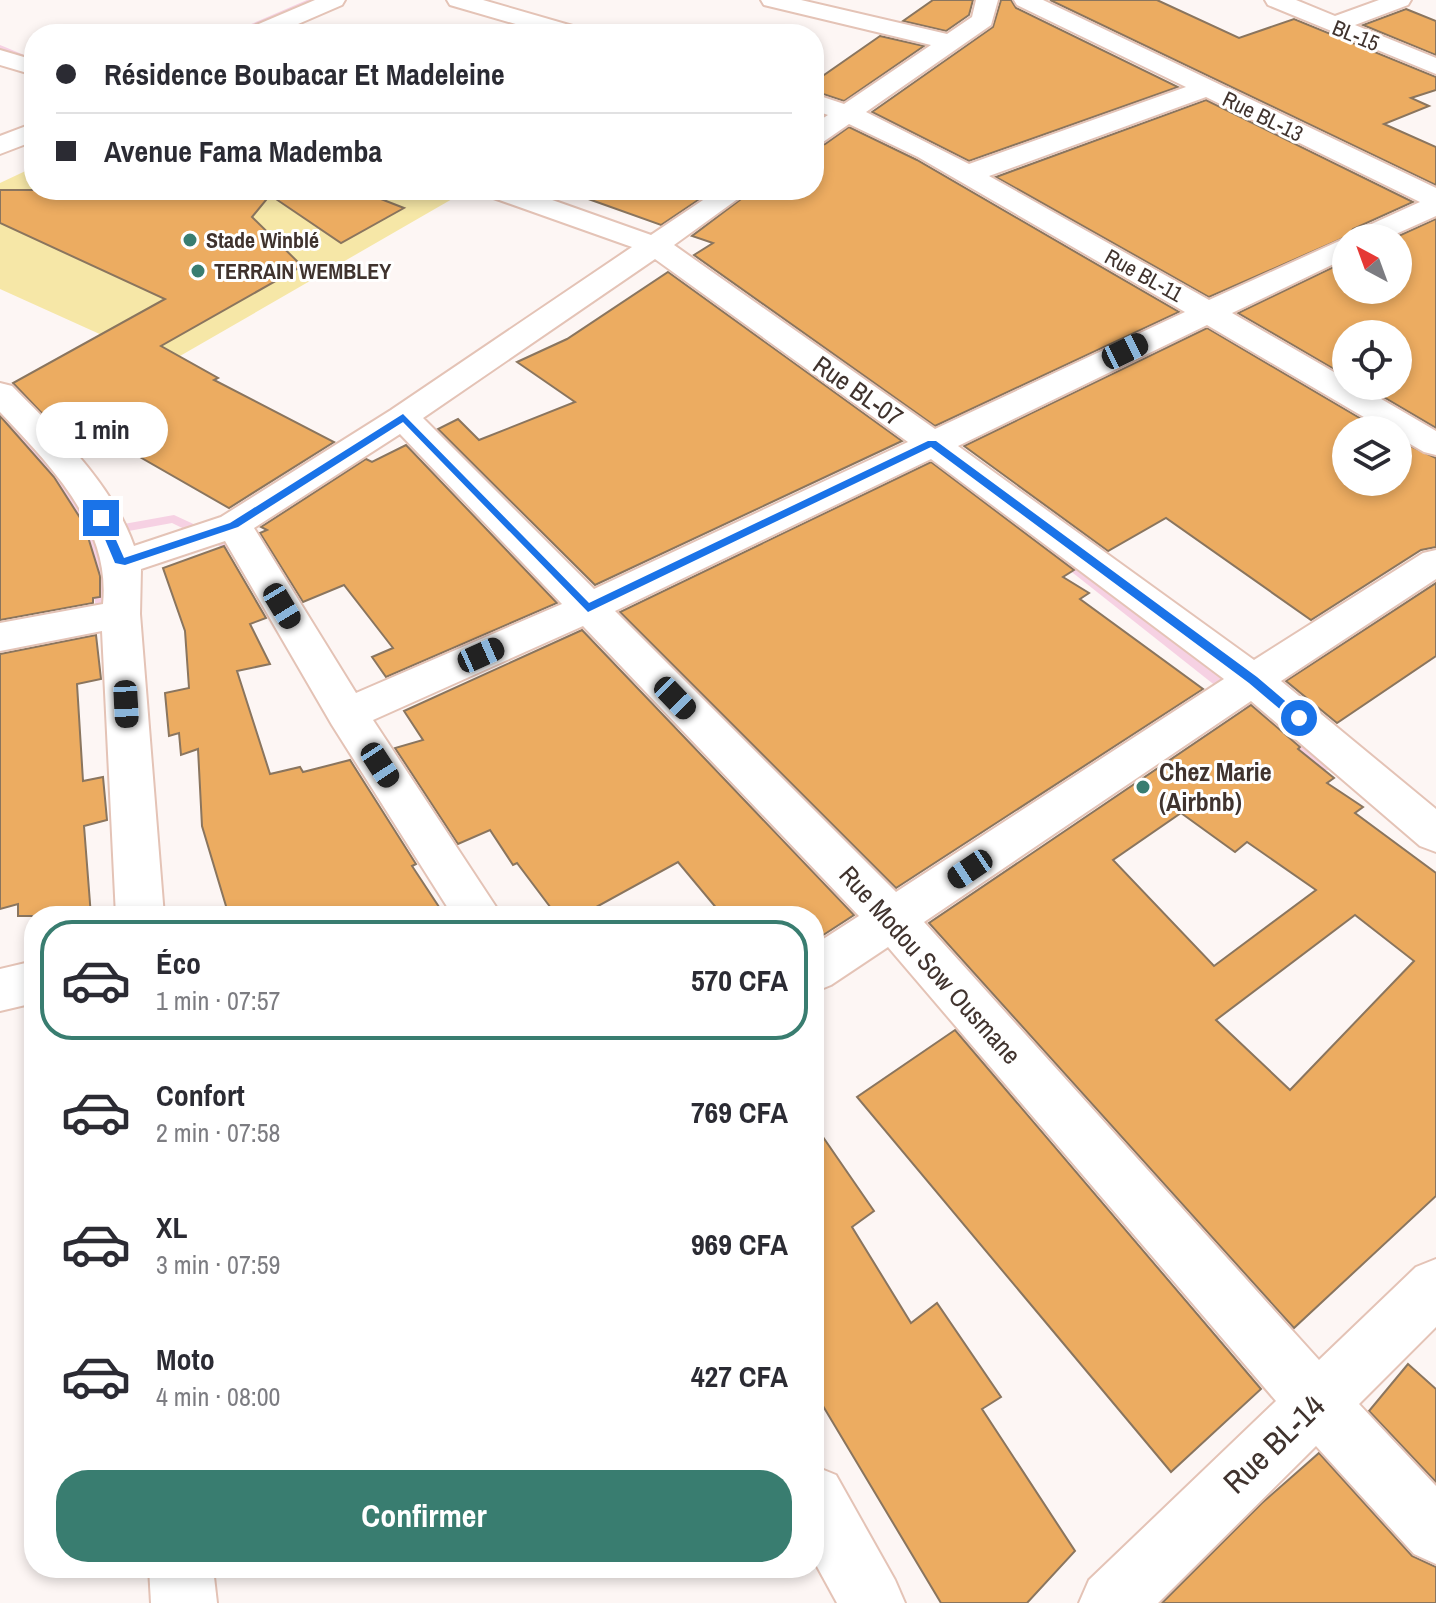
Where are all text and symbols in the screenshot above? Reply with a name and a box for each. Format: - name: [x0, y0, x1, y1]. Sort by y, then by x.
- street label: BL-15: [1328, 12, 1384, 58]
- text: Résidence Boubacar Et Madeleine: [104, 54, 505, 94]
- street label: Rue BL-13: [1218, 84, 1308, 148]
- text: Avenue Fama Mademba: [104, 131, 382, 171]
- north arrow: [1332, 224, 1412, 304]
- map controls: [1332, 224, 1412, 496]
- place label: Stade Winblé: [206, 225, 319, 255]
- marker: Stade Winblé: [181, 231, 199, 249]
- street label: Rue BL-11: [1100, 241, 1188, 309]
- place label: TERRAIN WEMBLEY: [214, 256, 392, 286]
- marker: TERRAIN WEMBLEY: [189, 262, 207, 280]
- button: locate: [1332, 320, 1412, 400]
- car: [1098, 330, 1152, 372]
- street label: Rue BL-07: [807, 347, 910, 434]
- callout: 1 min: [35, 402, 167, 458]
- text: 1 min: [74, 412, 130, 447]
- button: layers: [1332, 416, 1412, 496]
- route end: [83, 500, 119, 536]
- car: [259, 579, 305, 633]
- car: [454, 634, 508, 676]
- car: [650, 672, 700, 724]
- car: [113, 679, 139, 729]
- route start: [1281, 700, 1317, 736]
- car: [357, 738, 403, 792]
- place label: Chez Marie (Airbnb): [1159, 754, 1272, 819]
- marker: Chez Marie (Airbnb): [1134, 778, 1152, 796]
- car: [943, 846, 997, 892]
- street label: Rue Modou Sow Ousmane: [832, 858, 1029, 1071]
- text: Éco: [156, 943, 201, 983]
- icon: car: [60, 944, 132, 1016]
- text: 570 CFA: [691, 960, 788, 1000]
- text: 1 min · 07:57: [156, 983, 280, 1018]
- text: Confort: [156, 1075, 245, 1115]
- icon: car: [60, 1076, 132, 1148]
- text: 769 CFA: [691, 1092, 788, 1132]
- text: 2 min · 07:58: [156, 1115, 280, 1150]
- text: XL: [156, 1207, 187, 1247]
- icon: car: [60, 1208, 132, 1280]
- text: 969 CFA: [691, 1224, 788, 1264]
- text: 3 min · 07:59: [156, 1247, 280, 1282]
- text: Moto: [156, 1339, 215, 1379]
- icon: car: [60, 1340, 132, 1412]
- text: 427 CFA: [691, 1356, 788, 1396]
- text: 4 min · 08:00: [156, 1379, 280, 1414]
- street label: Rue BL-14: [1214, 1385, 1334, 1503]
- button: Confirmer: [56, 1470, 792, 1562]

